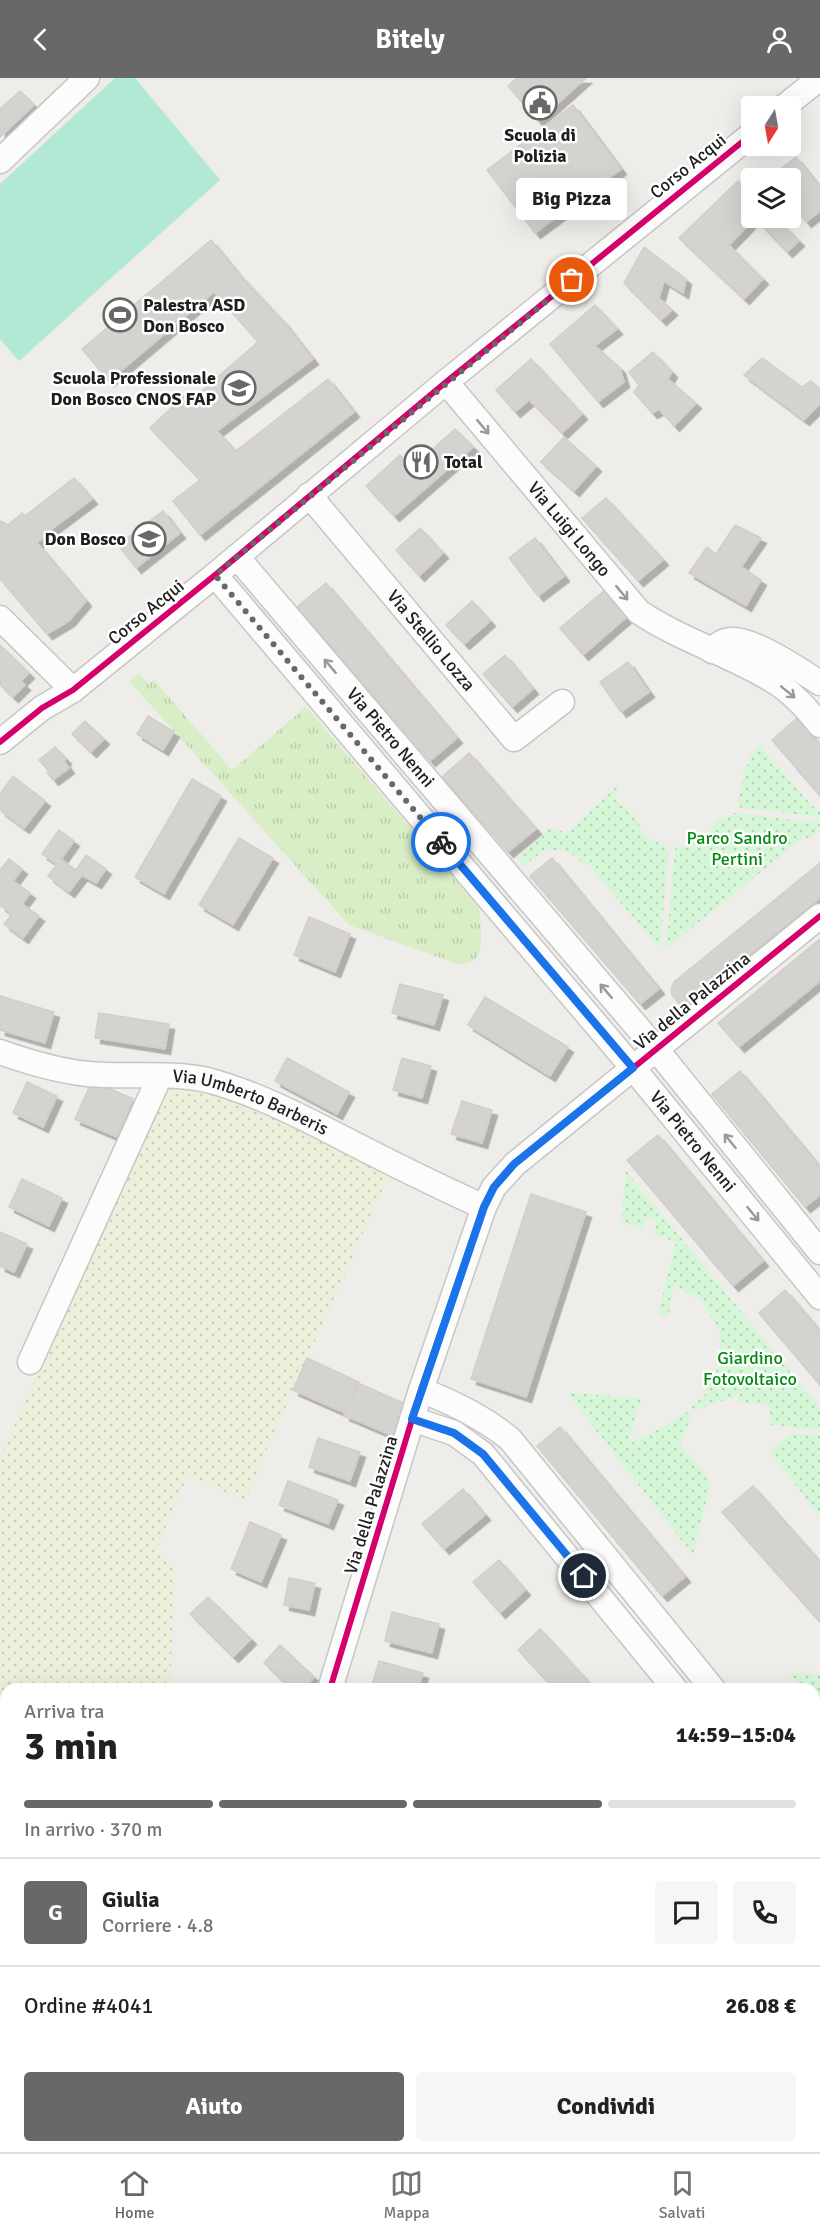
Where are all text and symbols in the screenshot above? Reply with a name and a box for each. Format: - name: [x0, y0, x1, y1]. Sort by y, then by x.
- icon: back: [24, 23, 57, 56]
- text: Bitely: [375, 23, 445, 56]
- icon: person: [763, 23, 796, 56]
- public building icon: Scuola di Polizia: [522, 85, 558, 121]
- north arrow: [741, 96, 801, 156]
- map controls: [741, 96, 801, 228]
- place label: Scuola di Polizia: [504, 124, 576, 167]
- street label: Corso Acqui: [646, 129, 730, 203]
- button: layers: [741, 168, 801, 228]
- callout: Big Pizza: [516, 178, 628, 220]
- text: Big Pizza: [532, 186, 611, 211]
- pin: [546, 254, 597, 305]
- icon: bag: [555, 263, 588, 296]
- place label: Palestra ASD Don Bosco: [143, 294, 245, 337]
- sports icon: Palestra ASD Don Bosco: [102, 297, 138, 333]
- place label: Scuola Professionale Don Bosco CNOS FAP: [51, 367, 216, 410]
- school or university icon: Scuola Professionale Don Bosco CNOS FAP: [221, 370, 257, 406]
- one-way arrow: [476, 419, 490, 434]
- restaurant icon: Total: [403, 444, 439, 480]
- place label: Total: [444, 451, 483, 473]
- street label: Via Luigi Longo: [523, 477, 616, 581]
- school or university icon: Don Bosco: [131, 521, 167, 557]
- place label: Don Bosco: [45, 528, 126, 550]
- street label: Corso Acqui: [104, 575, 188, 649]
- street label: Via Stellio Lozza: [383, 585, 480, 696]
- one-way arrow: [615, 585, 628, 601]
- one-way arrow: [323, 659, 337, 674]
- street label: Via Pietro Nenni: [342, 683, 439, 792]
- one-way arrow: [779, 685, 795, 698]
- courier: [411, 812, 471, 872]
- icon: bike: [425, 826, 458, 859]
- park label: Parco Sandro Pertini: [686, 827, 788, 870]
- street label: Via della Palazzina: [629, 947, 755, 1055]
- one-way arrow: [599, 984, 613, 999]
- street label: Via Umberto Barberis: [172, 1065, 332, 1140]
- street label: Via Pietro Nenni: [645, 1086, 741, 1196]
- one-way arrow: [724, 1133, 737, 1149]
- one-way arrow: [746, 1206, 759, 1222]
- park label: Giardino Fotovoltaico: [703, 1347, 797, 1390]
- street label: Via della Palazzina: [339, 1433, 403, 1577]
- pin: [558, 1550, 609, 1601]
- icon: home: [567, 1559, 600, 1592]
- text: Arriva tra: [24, 1699, 104, 1724]
- text: 14:59–15:04: [676, 1721, 796, 1748]
- text: 3 min: [24, 1722, 118, 1770]
- text: In arrivo · 370 m: [24, 1817, 162, 1842]
- button: chat: [655, 1881, 718, 1944]
- button: phone: [733, 1881, 796, 1944]
- text: Giulia: [102, 1886, 160, 1913]
- text: G: [48, 1899, 63, 1926]
- text: Corriere · 4.8: [102, 1913, 214, 1938]
- text: Ordine #4041: [24, 1992, 153, 2019]
- text: 26.08 €: [725, 1992, 796, 2019]
- button: Aiuto: [24, 2072, 404, 2141]
- button: Condividi: [416, 2072, 796, 2141]
- tab: Home: [115, 2167, 154, 2223]
- tab: Mappa: [383, 2167, 430, 2223]
- tab: Salvati: [659, 2167, 705, 2223]

